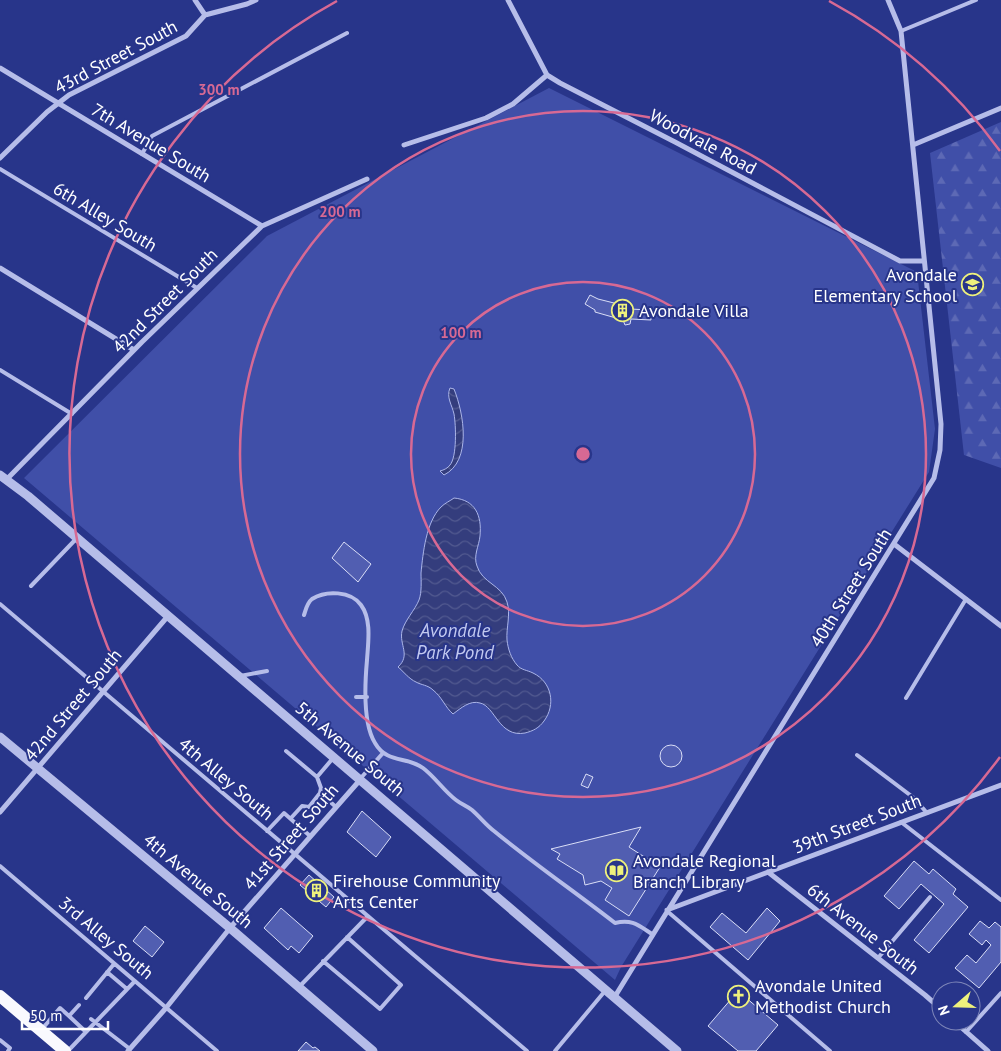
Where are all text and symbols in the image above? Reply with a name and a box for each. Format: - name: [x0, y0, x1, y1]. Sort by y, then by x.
- street label: 43rd Street South: [50, 15, 181, 99]
- text: 300 m: [198, 80, 240, 99]
- street label: 7th Avenue South: [87, 98, 215, 187]
- street label: Woodvale Road: [646, 104, 761, 179]
- street label: 6th Alley South: [49, 177, 161, 257]
- text: 200 m: [319, 202, 361, 221]
- street label: 42nd Street South: [107, 243, 222, 358]
- place label: Avondale Elementary School: [814, 263, 958, 307]
- school or university icon: Avondale Elementary School: [961, 273, 985, 297]
- building icon: Avondale Villa: [611, 299, 635, 323]
- place label: Avondale Villa: [639, 299, 749, 322]
- text: 100 m: [440, 323, 482, 342]
- centre of rings: [574, 445, 592, 463]
- street label: 40th Street South: [805, 524, 896, 652]
- water label: Avondale Park Pond: [416, 618, 495, 664]
- street label: 42nd Street South: [19, 644, 126, 766]
- street label: 5th Avenue South: [291, 696, 410, 801]
- street label: 4th Alley South: [174, 732, 279, 825]
- street label: 41st Street South: [238, 779, 343, 895]
- street label: 39th Street South: [789, 788, 924, 859]
- street label: 4th Avenue South: [139, 828, 258, 933]
- place label: Avondale Regional Branch Library: [633, 849, 776, 893]
- library icon: Avondale Regional Branch Library: [605, 859, 629, 883]
- place label: Firehouse Community Arts Center: [333, 869, 501, 913]
- street label: 6th Avenue South: [803, 878, 924, 979]
- building icon: Firehouse Community Arts Center: [305, 879, 329, 903]
- street label: 3rd Alley South: [54, 891, 159, 984]
- place label: Avondale United Methodist Church: [755, 974, 891, 1018]
- north arrow: [931, 981, 981, 1031]
- church icon: Avondale United Methodist Church: [727, 984, 751, 1008]
- scale bar: [22, 998, 109, 1030]
- text: N: [934, 1003, 954, 1018]
- text: 50 m: [30, 1006, 63, 1025]

